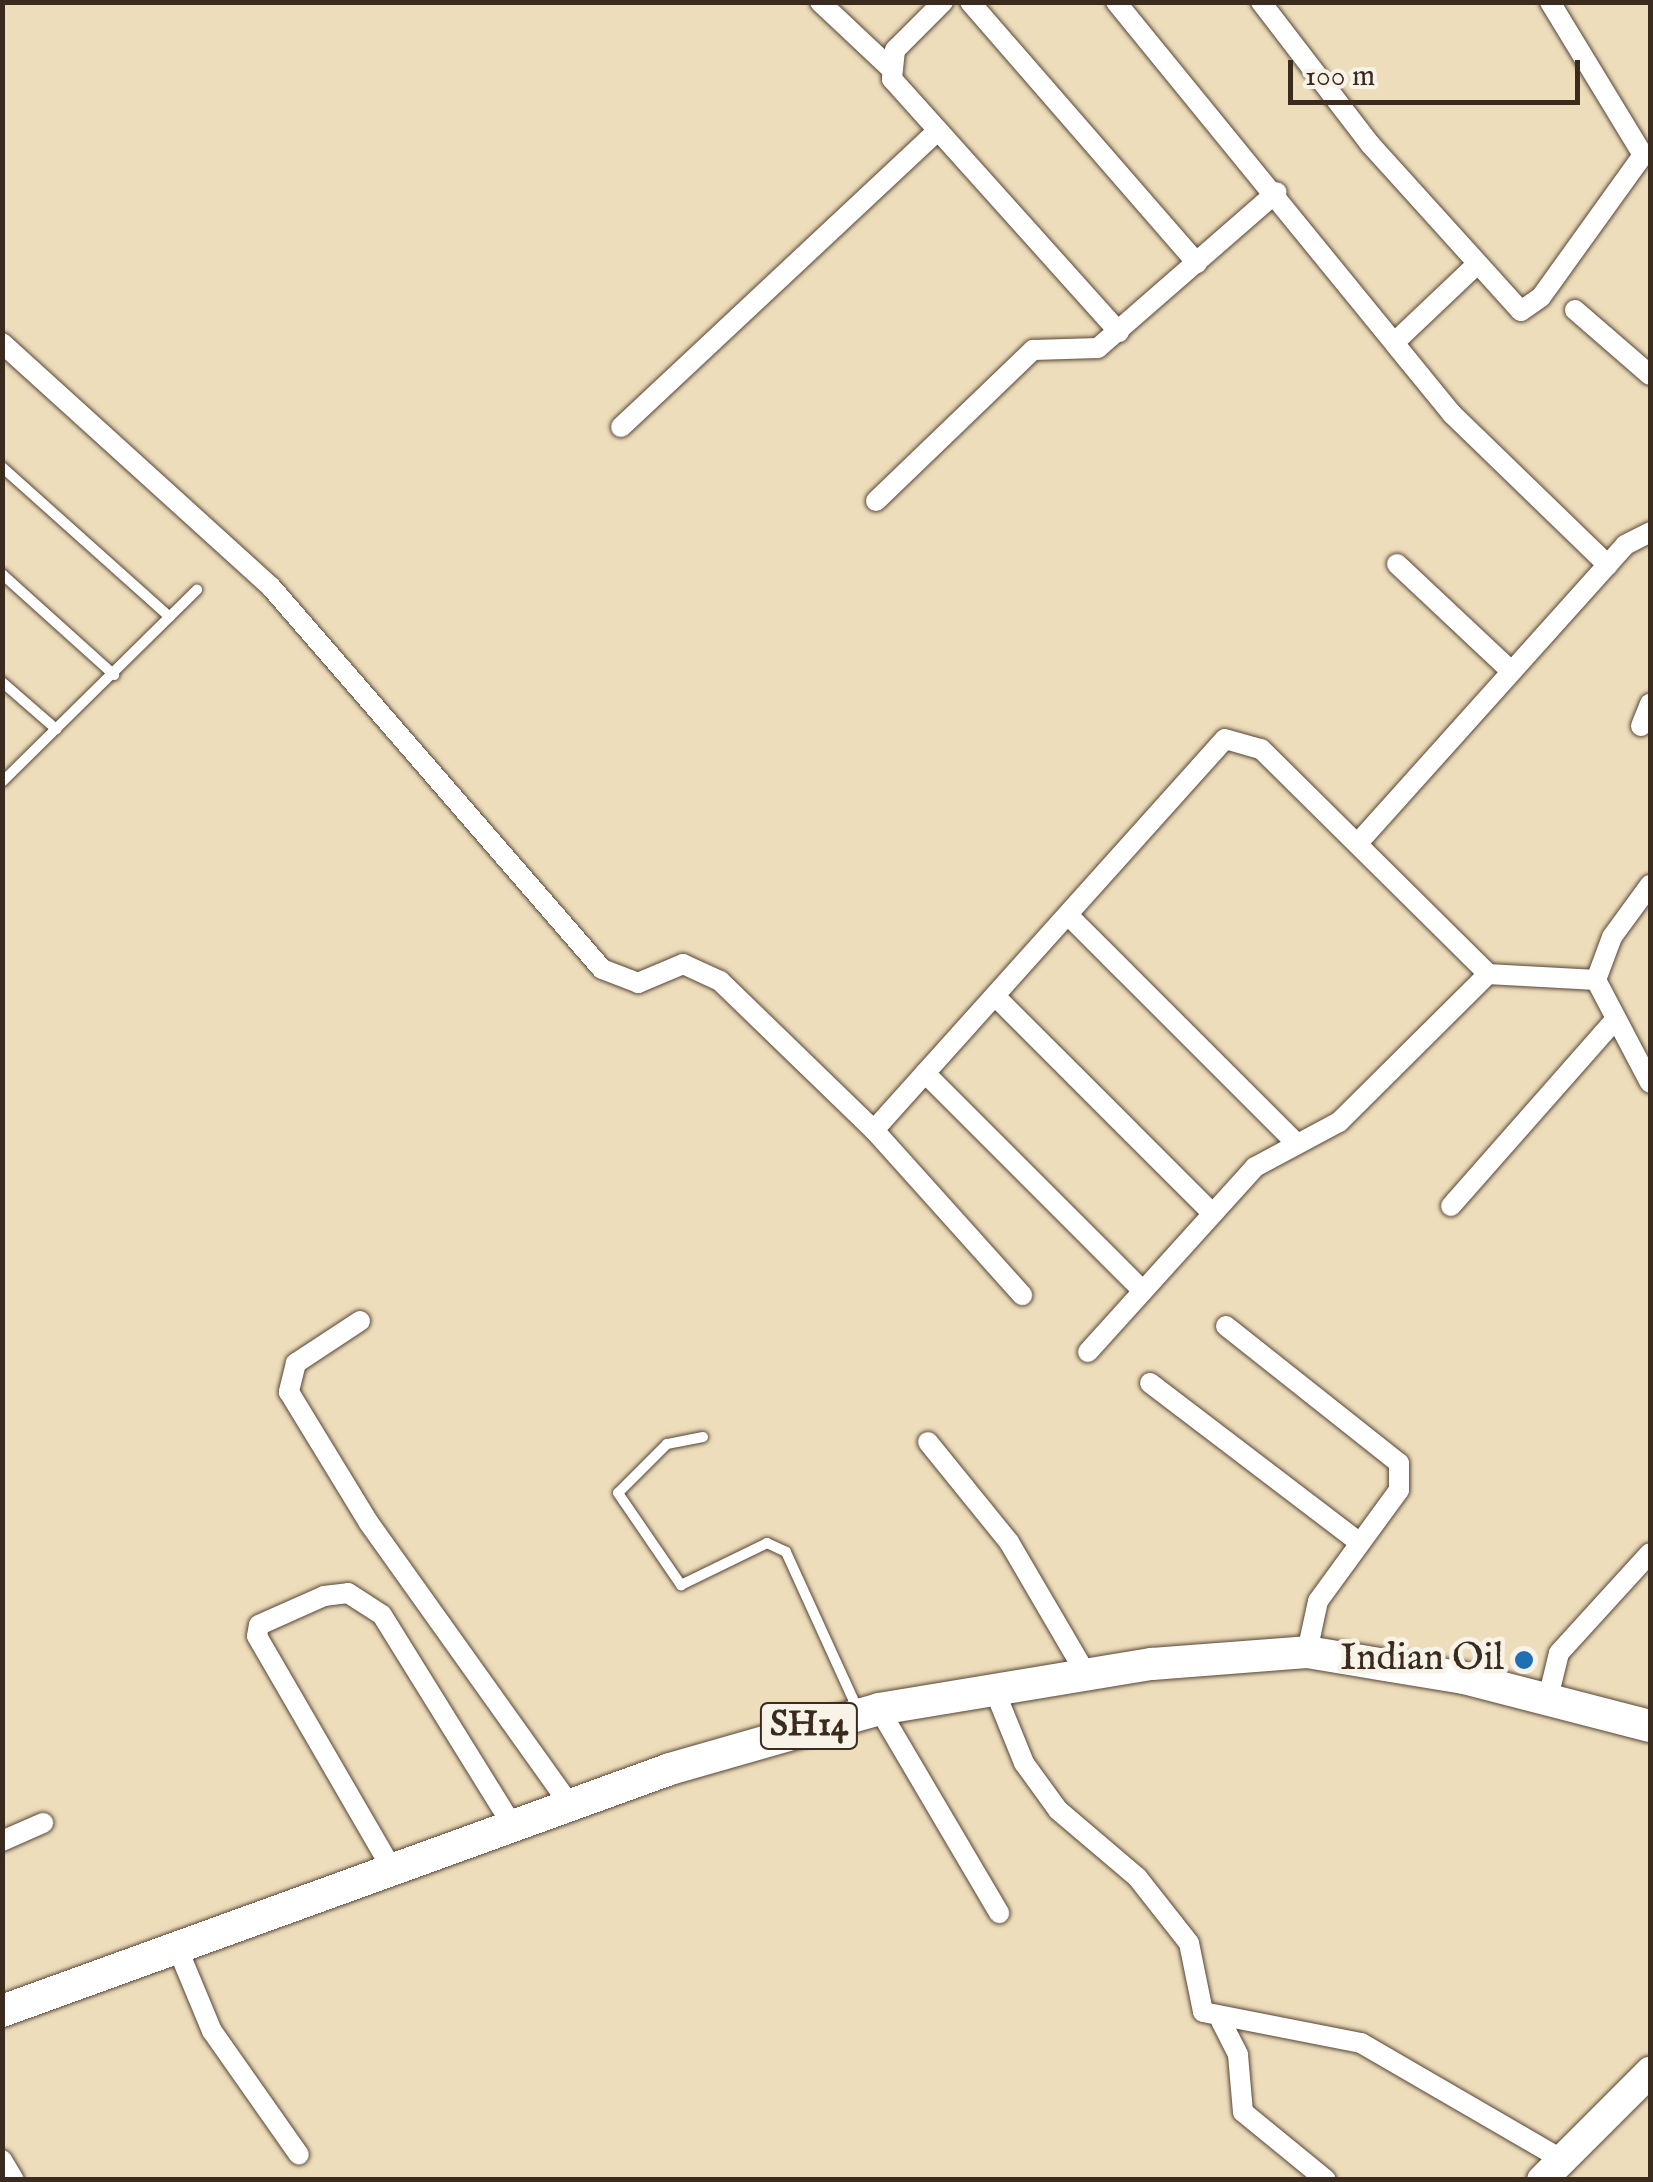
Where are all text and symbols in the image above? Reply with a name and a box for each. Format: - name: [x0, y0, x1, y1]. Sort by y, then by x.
- scale bar: [1293, 40, 1586, 102]
- text: 100 m: [1305, 58, 1375, 96]
- place label: Indian Oil: [1340, 1637, 1504, 1683]
- marker: Indian Oil: [1513, 1649, 1535, 1671]
- road number: SH14: [759, 1696, 859, 1756]

